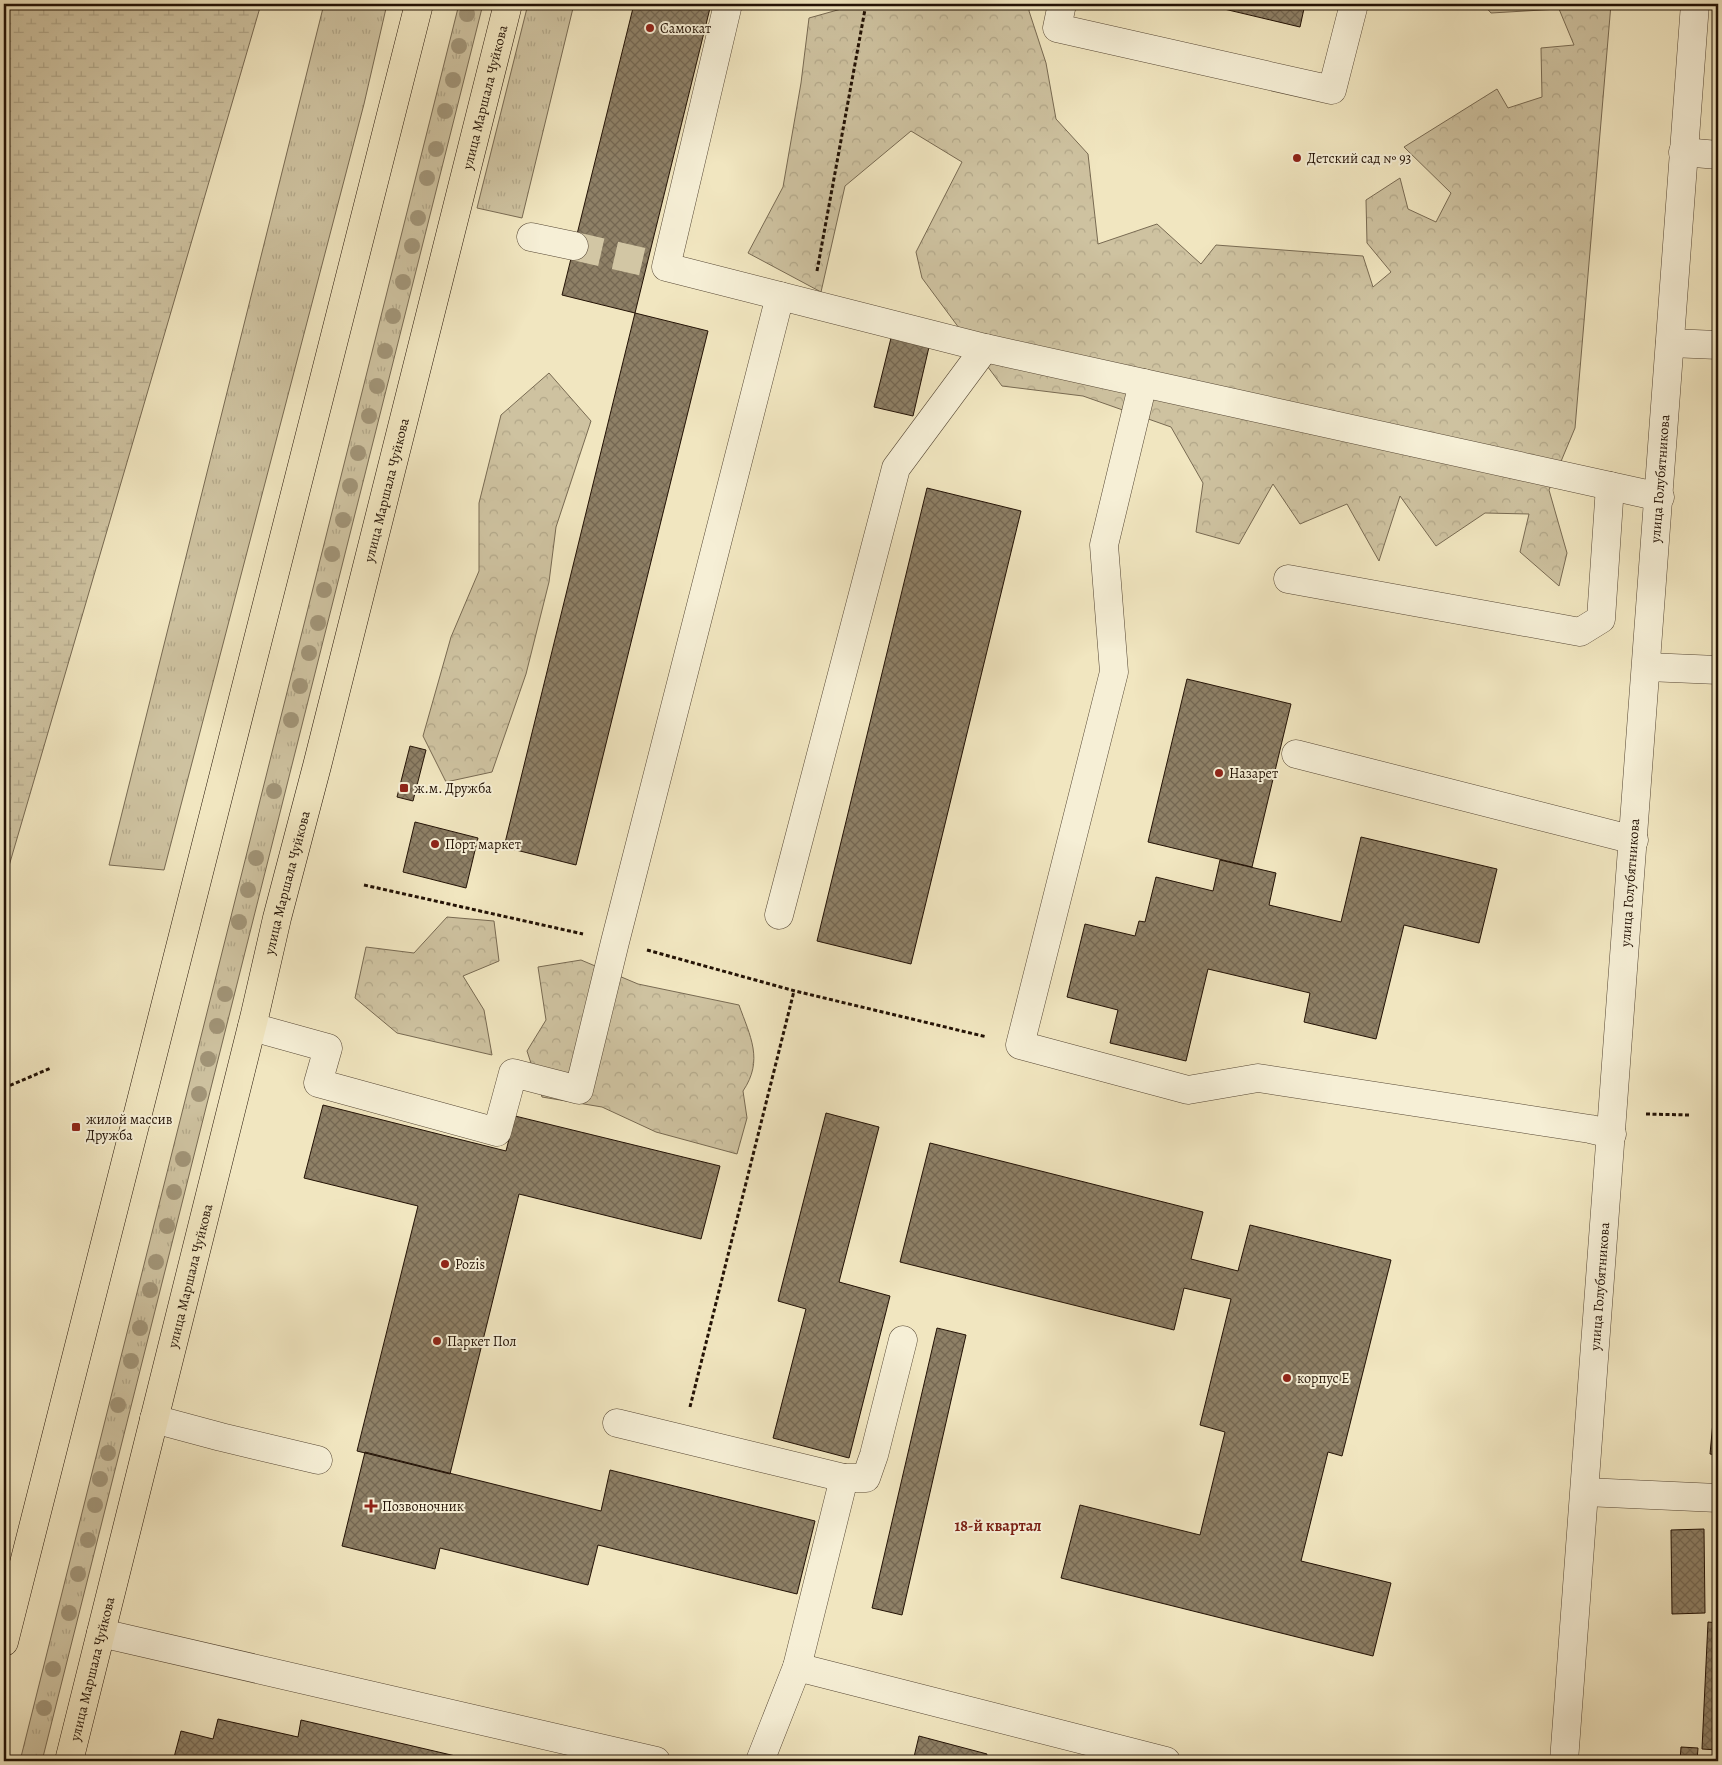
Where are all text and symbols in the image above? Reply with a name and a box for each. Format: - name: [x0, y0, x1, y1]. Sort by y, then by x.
- place label: Самокат: [660, 19, 711, 38]
- marker: Самокат: [644, 22, 656, 34]
- street label: улица Маршала Чуйкова: [457, 23, 512, 172]
- place label: Детский сад № 93: [1307, 149, 1412, 168]
- marker: Детский сад № 93: [1291, 152, 1303, 164]
- street label: улица Голубятникова: [1645, 413, 1674, 544]
- street label: улица Маршала Чуйкова: [359, 415, 414, 565]
- place label: Назарет: [1229, 764, 1278, 783]
- marker: Назарет: [1213, 767, 1225, 779]
- place label: ж.м. Дружба: [414, 779, 492, 798]
- marker: ж.м. Дружба: [398, 782, 410, 794]
- street label: улица Маршала Чуйкова: [259, 808, 314, 957]
- street label: улица Голубятникова: [1615, 817, 1644, 948]
- place label: Порт маркет: [445, 835, 521, 854]
- marker: Порт маркет: [429, 838, 441, 850]
- place label: жилой массив Дружба: [86, 1110, 173, 1145]
- marker: жилой массив Дружба: [70, 1121, 82, 1133]
- street label: улица Маршала Чуйкова: [162, 1201, 217, 1351]
- street label: улица Голубятникова: [1585, 1221, 1614, 1352]
- place label: Pozis: [455, 1255, 485, 1274]
- marker: Pozis: [439, 1258, 451, 1270]
- place label: Паркет Пол: [447, 1332, 517, 1351]
- marker: Паркет Пол: [431, 1335, 443, 1347]
- place label: корпус Е: [1297, 1369, 1350, 1388]
- marker: корпус Е: [1281, 1372, 1293, 1384]
- place label: Позвоночник: [382, 1497, 464, 1516]
- marker: Позвоночник: [364, 1499, 378, 1513]
- district label: 18-й квартал: [954, 1515, 1042, 1537]
- street label: улица Маршала Чуйкова: [65, 1594, 119, 1744]

